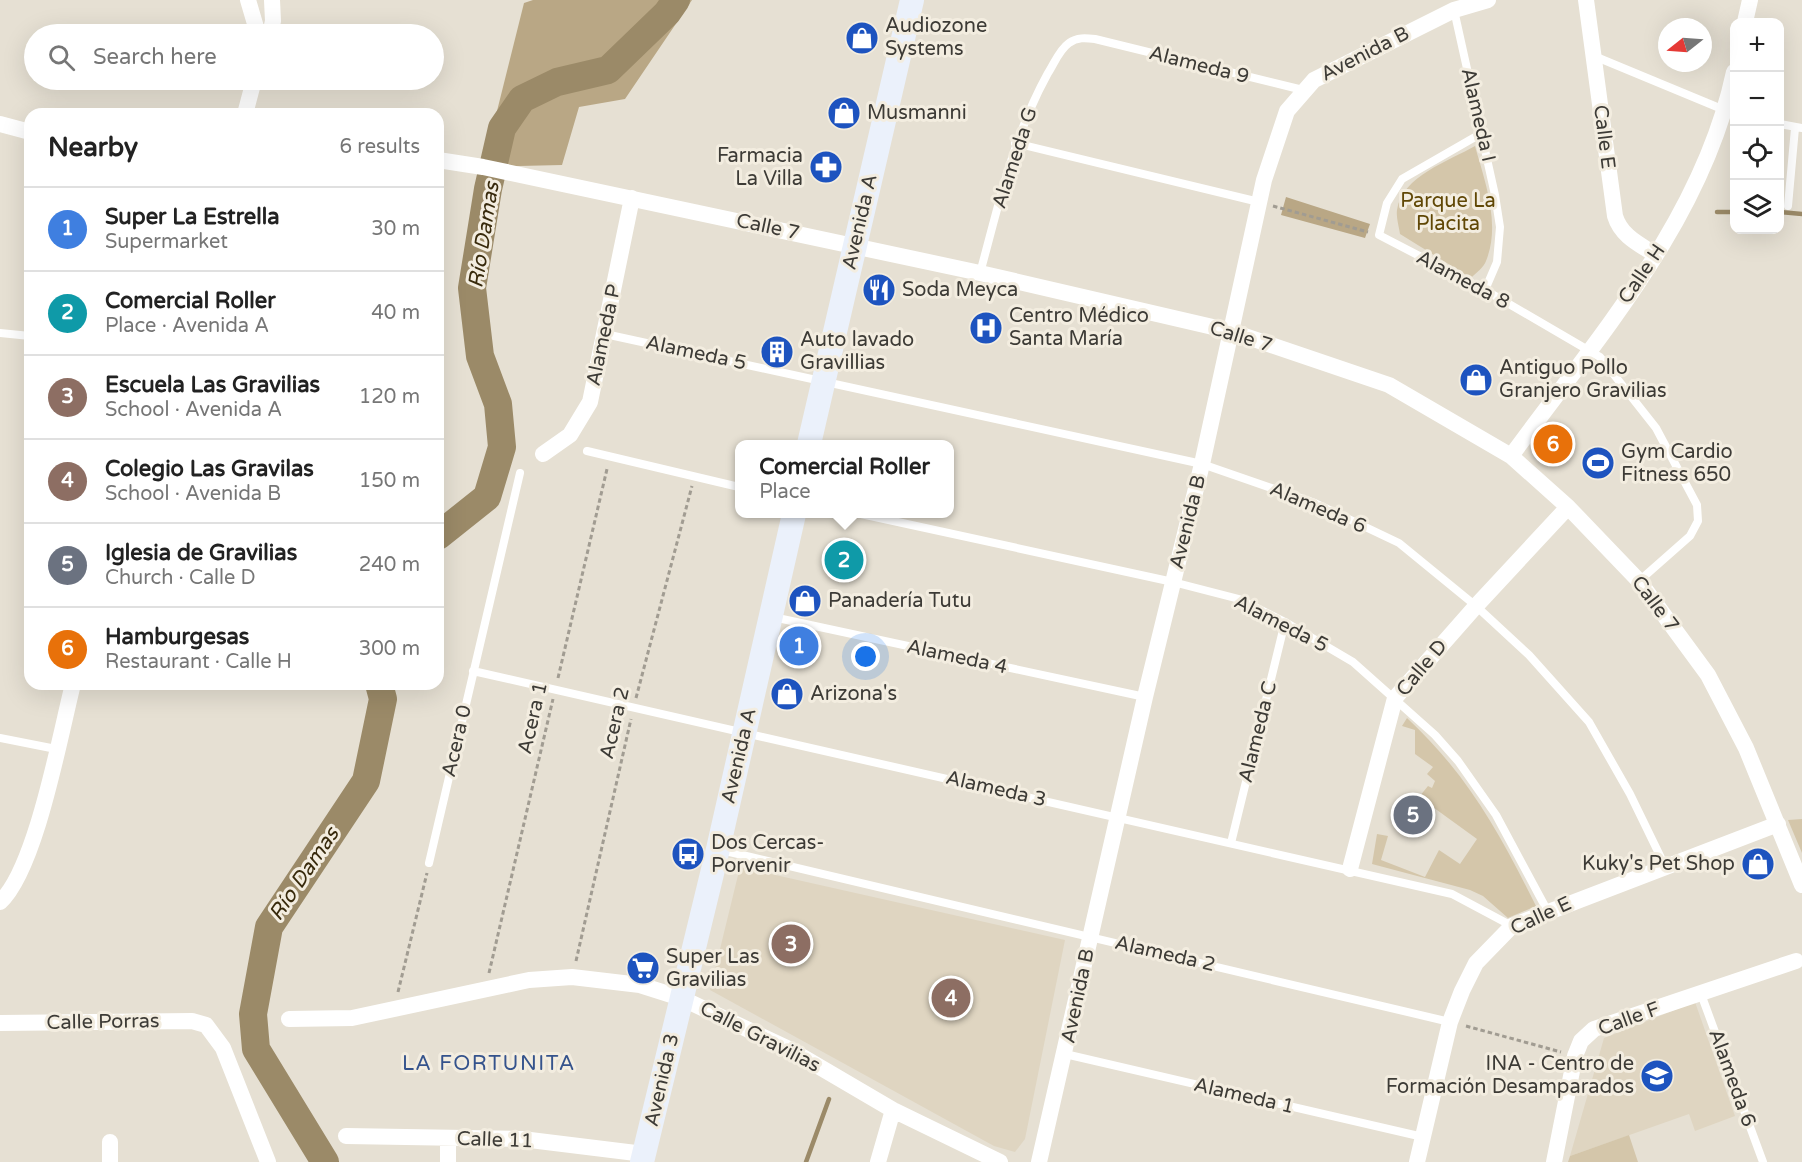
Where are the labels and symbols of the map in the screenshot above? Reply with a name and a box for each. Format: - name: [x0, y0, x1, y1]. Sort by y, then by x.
- place label: Audiozone Systems: [885, 14, 987, 61]
- north arrow: [1658, 18, 1712, 72]
- shop icon: Audiozone Systems: [844, 20, 880, 56]
- street label: Avenida B: [1317, 22, 1413, 86]
- street label: Alameda 9: [1146, 41, 1252, 89]
- street label: Alameda I: [1456, 66, 1500, 164]
- shop icon: Musmanni: [826, 95, 862, 131]
- place label: Musmanni: [867, 101, 967, 125]
- street label: Alameda G: [987, 104, 1043, 212]
- street label: Calle E: [1588, 104, 1620, 170]
- place label: Farmacia La Villa: [717, 144, 803, 191]
- pharmacy icon: Farmacia La Villa: [808, 149, 844, 185]
- street label: Avenida A: [837, 172, 883, 272]
- water label: Río Damas: [463, 178, 505, 290]
- park label: Parque La Placita: [1400, 189, 1496, 236]
- street label: Calle 7: [734, 209, 802, 245]
- street label: Calle H: [1613, 240, 1671, 308]
- street label: Alameda 8: [1412, 245, 1514, 315]
- restaurant icon: Soda Meyca: [861, 272, 897, 308]
- place label: Soda Meyca: [902, 278, 1018, 302]
- street label: Alameda P: [582, 282, 626, 388]
- place label: Centro Médico Santa María: [1009, 304, 1149, 351]
- hospital icon: Centro Médico Santa María: [968, 310, 1004, 346]
- street label: Calle 7: [1207, 316, 1275, 358]
- place label: Auto lavado Gravillias: [800, 328, 914, 375]
- street label: Alameda 5: [643, 331, 749, 375]
- building icon: Auto lavado Gravillias: [759, 334, 795, 370]
- place label: Antiguo Pollo Granjero Gravilias: [1499, 356, 1667, 403]
- shop icon: Antiguo Pollo Granjero Gravilias: [1458, 362, 1494, 398]
- pin: 6: [1534, 422, 1572, 466]
- place label: Gym Cardio Fitness 650: [1621, 440, 1733, 487]
- sports icon: Gym Cardio Fitness 650: [1580, 445, 1616, 481]
- street label: Avenida B: [1165, 472, 1211, 572]
- street label: Alameda 6: [1266, 477, 1370, 539]
- pin: 2: [824, 538, 864, 582]
- street label: Calle 7: [1626, 571, 1684, 637]
- shop icon: Panadería Tutu: [787, 583, 823, 619]
- place label: Panadería Tutu: [828, 589, 972, 613]
- street label: Alameda 5: [1230, 590, 1332, 658]
- pin: 1: [780, 624, 818, 668]
- street label: Alameda 4: [904, 635, 1010, 679]
- street label: Calle D: [1391, 635, 1453, 701]
- your location: [851, 642, 880, 671]
- shop icon: Arizona's: [769, 676, 805, 712]
- street label: Alameda C: [1234, 679, 1282, 785]
- street label: Acera 1: [513, 680, 553, 756]
- place label: Arizona's: [810, 682, 897, 706]
- street label: Acera 2: [595, 685, 635, 761]
- street label: Acera 0: [437, 703, 477, 779]
- street label: Avenida A: [716, 706, 762, 806]
- street label: Alameda 3: [943, 766, 1049, 812]
- pin: 5: [1394, 792, 1432, 838]
- water label: Río Damas: [264, 821, 345, 925]
- place label: Dos Cercas- Porvenir: [711, 831, 825, 878]
- bus stop icon: Dos Cercas- Porvenir: [670, 836, 706, 872]
- shop icon: Kuky's Pet Shop: [1740, 846, 1776, 882]
- place label: Kuky's Pet Shop: [1582, 852, 1735, 876]
- street label: Calle E: [1507, 892, 1575, 940]
- pin: 3: [772, 922, 810, 966]
- street label: Alameda 2: [1112, 931, 1218, 977]
- place label: Super Las Gravilias: [666, 945, 759, 992]
- street label: Avenida B: [1056, 947, 1100, 1045]
- supermarket icon: Super Las Gravilias: [625, 950, 661, 986]
- pin: 4: [932, 976, 970, 1020]
- street label: Calle Gravilias: [696, 996, 824, 1078]
- street label: Calle F: [1595, 997, 1663, 1041]
- street label: Calle Porras: [46, 1009, 160, 1035]
- street label: Alameda 6: [1703, 1026, 1761, 1130]
- street label: Avenida 3: [640, 1031, 684, 1129]
- district label: LA FORTUNITA: [402, 1051, 576, 1076]
- place label: INA - Centro de Formación Desamparados: [1386, 1052, 1634, 1099]
- school or university icon: INA - Centro de Formación Desamparados: [1639, 1058, 1675, 1094]
- street label: Alameda 1: [1191, 1073, 1297, 1119]
- street label: Calle 11: [456, 1127, 534, 1153]

